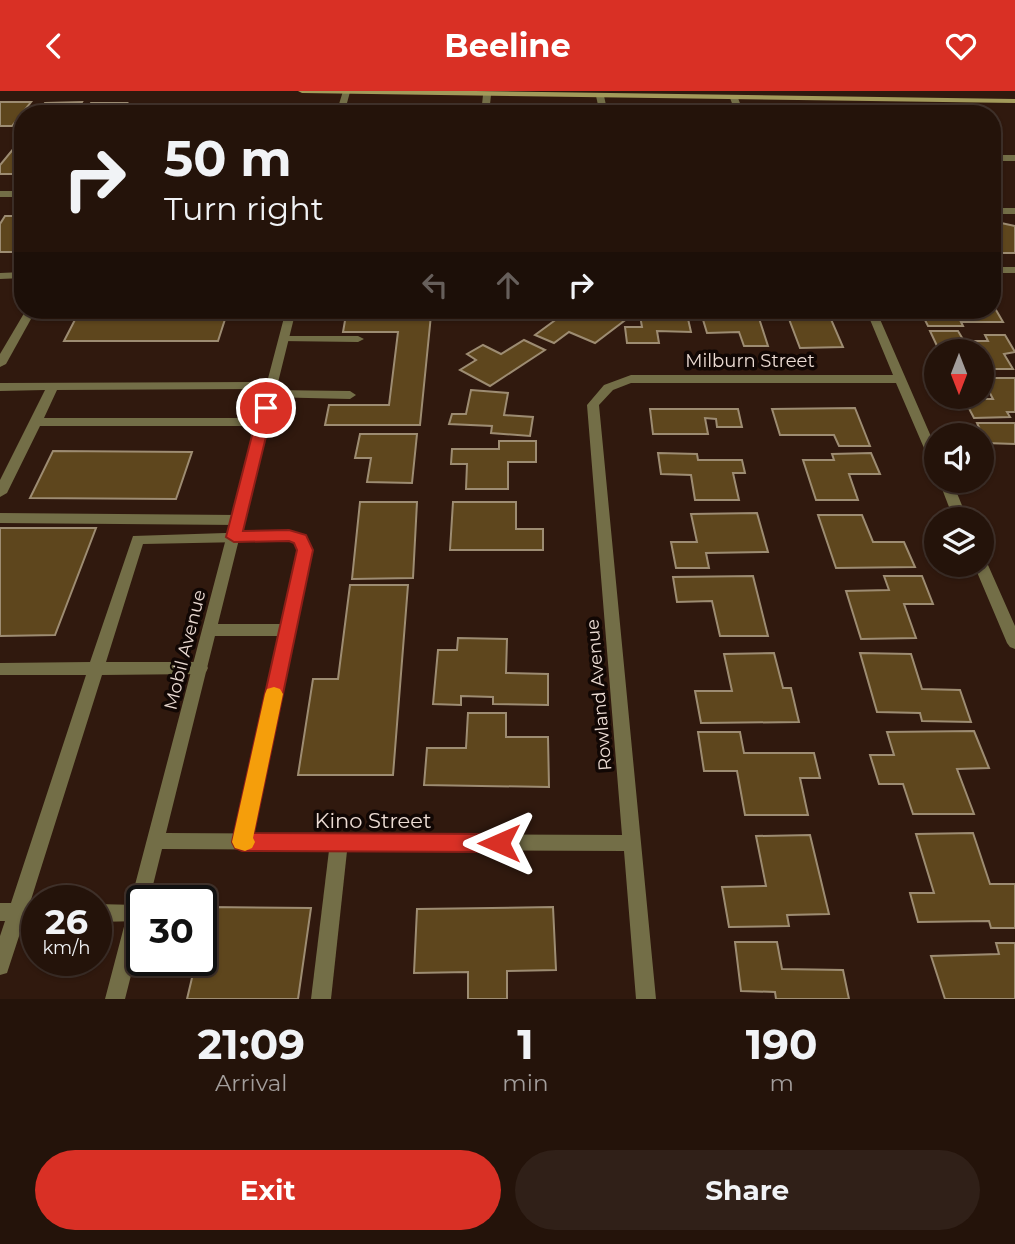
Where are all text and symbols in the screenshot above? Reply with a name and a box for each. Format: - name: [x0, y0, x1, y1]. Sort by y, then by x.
- text: Beeline: [444, 26, 571, 65]
- icon: back: [35, 27, 73, 65]
- icon: heart: [942, 27, 980, 65]
- text: 50 m: [164, 129, 292, 188]
- icon: right: [49, 133, 140, 224]
- text: Turn right: [164, 189, 324, 228]
- icon: left: [416, 266, 454, 304]
- icon: ahead: [489, 266, 527, 304]
- icon: right: [562, 266, 600, 304]
- north arrow: [924, 339, 994, 409]
- map controls: [924, 339, 994, 577]
- street label: Milburn Street: [685, 350, 815, 372]
- pin: [236, 378, 296, 438]
- icon: arrive: [247, 389, 285, 427]
- button: sound: [924, 423, 994, 493]
- button: layers: [924, 507, 994, 577]
- street label: Mobil Avenue: [159, 588, 211, 712]
- street label: Rowland Avenue: [581, 618, 617, 772]
- position arrow: [462, 806, 536, 880]
- street label: Kino Street: [315, 808, 431, 833]
- speed limit sign: 30: [126, 885, 217, 976]
- text: 26: [45, 900, 88, 943]
- text: km/h: [42, 937, 91, 959]
- text: 21:09: [197, 1018, 305, 1070]
- text: 1: [517, 1018, 534, 1070]
- text: 190: [746, 1018, 818, 1070]
- text: Arrival: [215, 1069, 287, 1097]
- text: min: [502, 1069, 548, 1097]
- text: m: [770, 1069, 794, 1097]
- button: Exit: [35, 1150, 501, 1230]
- button: Share: [515, 1150, 980, 1230]

